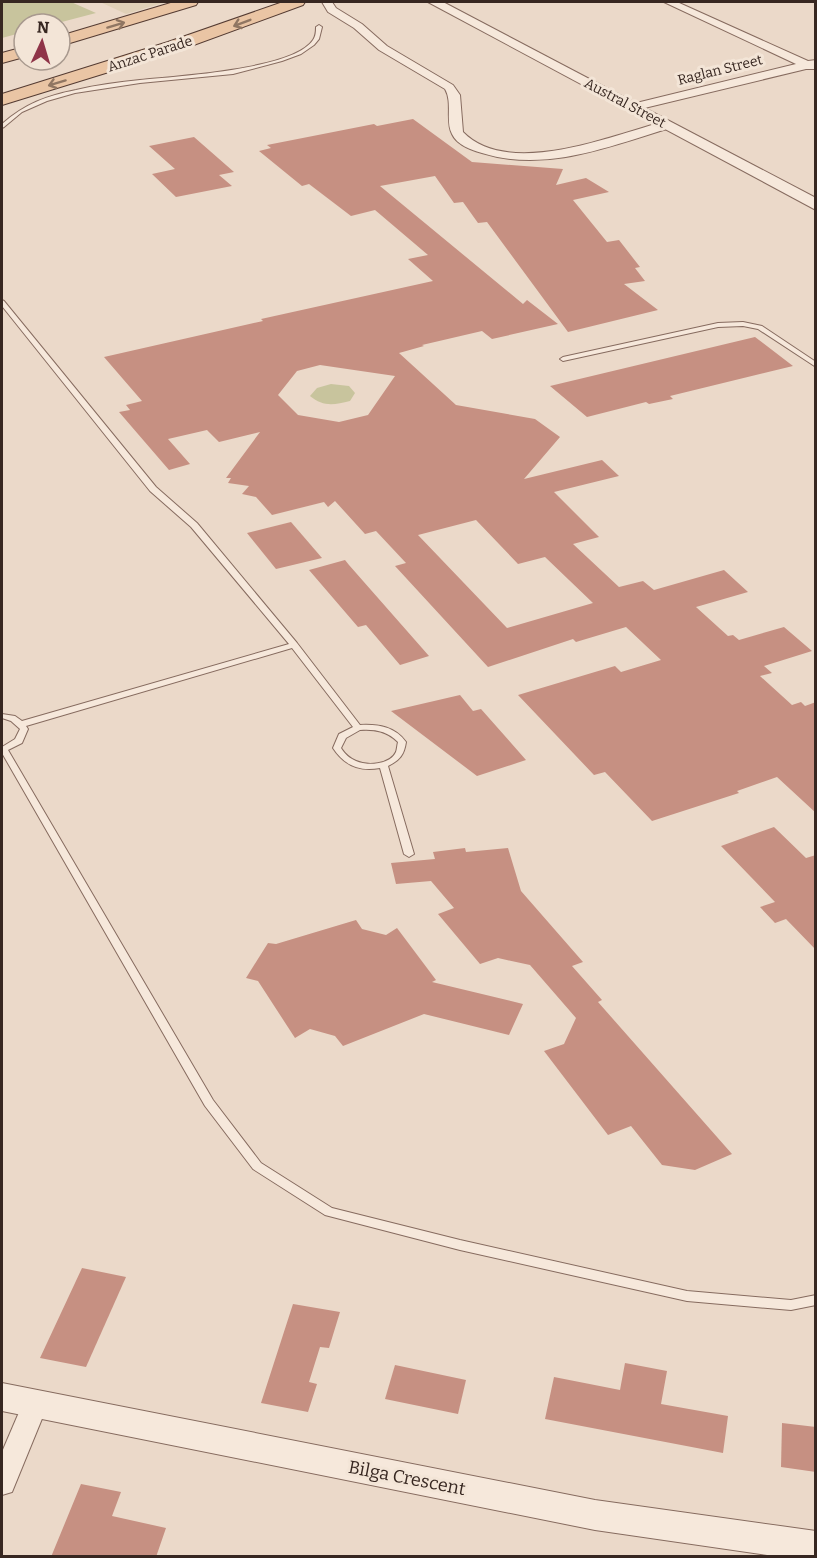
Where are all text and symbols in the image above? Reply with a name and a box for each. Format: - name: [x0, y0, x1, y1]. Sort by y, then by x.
- north arrow: [12, 12, 72, 72]
- text: N: [36, 18, 50, 37]
- one-way arrow: [233, 18, 252, 29]
- one-way arrow: [106, 19, 125, 30]
- street label: Anzac Parade: [106, 32, 194, 76]
- street label: Raglan Street: [676, 51, 764, 89]
- street label: Austral Street: [581, 74, 669, 132]
- one-way arrow: [48, 78, 67, 89]
- street label: Bilga Crescent: [347, 1456, 468, 1500]

